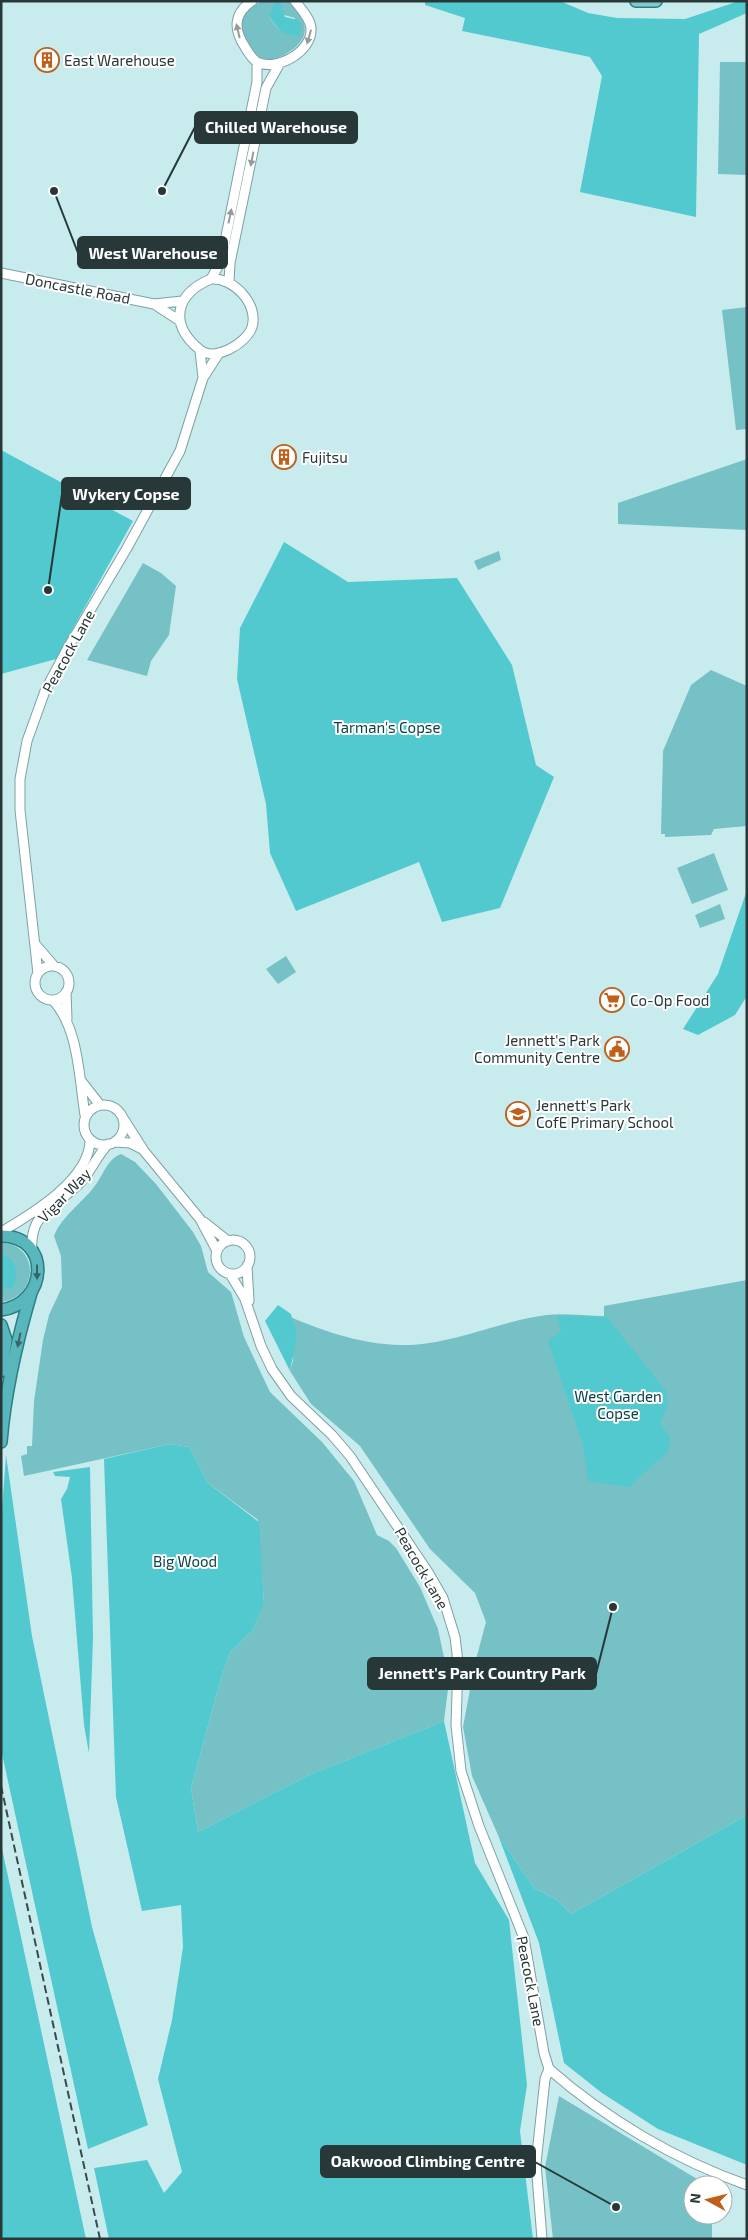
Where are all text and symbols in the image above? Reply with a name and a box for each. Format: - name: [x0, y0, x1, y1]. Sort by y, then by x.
- one-way arrow: [234, 24, 242, 39]
- one-way arrow: [304, 30, 312, 45]
- building icon: East Warehouse: [34, 47, 60, 73]
- place label: East Warehouse: [64, 51, 175, 69]
- callout: Chilled Warehouse: [195, 112, 357, 143]
- text: Chilled Warehouse: [205, 117, 347, 136]
- one-way arrow: [248, 152, 256, 167]
- one-way arrow: [226, 209, 234, 224]
- callout: West Warehouse: [78, 237, 227, 268]
- text: West Warehouse: [88, 243, 218, 262]
- street label: Doncastle Road: [24, 269, 132, 307]
- building icon: Fujitsu: [271, 444, 297, 470]
- place label: Fujitsu: [302, 448, 348, 467]
- callout: Wykery Copse: [62, 478, 190, 509]
- text: Wykery Copse: [72, 484, 180, 504]
- street label: Peacock Lane: [38, 607, 98, 695]
- park label: Tarman's Copse: [333, 718, 441, 736]
- supermarket icon: Co-Op Food: [599, 987, 625, 1013]
- place label: Co-Op Food: [630, 991, 709, 1009]
- place label: Jennett's Park Community Centre: [474, 1031, 600, 1066]
- public building icon: Jennett's Park Community Centre: [604, 1036, 630, 1062]
- place label: Jennett's Park CofE Primary School: [536, 1096, 674, 1131]
- school or university icon: Jennett's Park CofE Primary School: [505, 1101, 531, 1127]
- street label: Vigar Way: [34, 1164, 94, 1226]
- one-way arrow: [33, 1264, 41, 1280]
- one-way arrow: [14, 1333, 22, 1349]
- park label: West Garden Copse: [574, 1387, 662, 1422]
- street label: Peacock Lane: [391, 1524, 453, 1612]
- park label: Big Wood: [153, 1552, 217, 1570]
- callout: Jennett's Park Country Park: [368, 1658, 596, 1689]
- text: Jennett's Park Country Park: [378, 1663, 586, 1683]
- street label: Peacock Lane: [513, 1934, 549, 2028]
- callout: Oakwood Climbing Centre: [321, 2146, 535, 2177]
- text: Oakwood Climbing Centre: [331, 2151, 525, 2170]
- north arrow: [683, 2175, 733, 2225]
- text: N: [686, 2192, 704, 2204]

